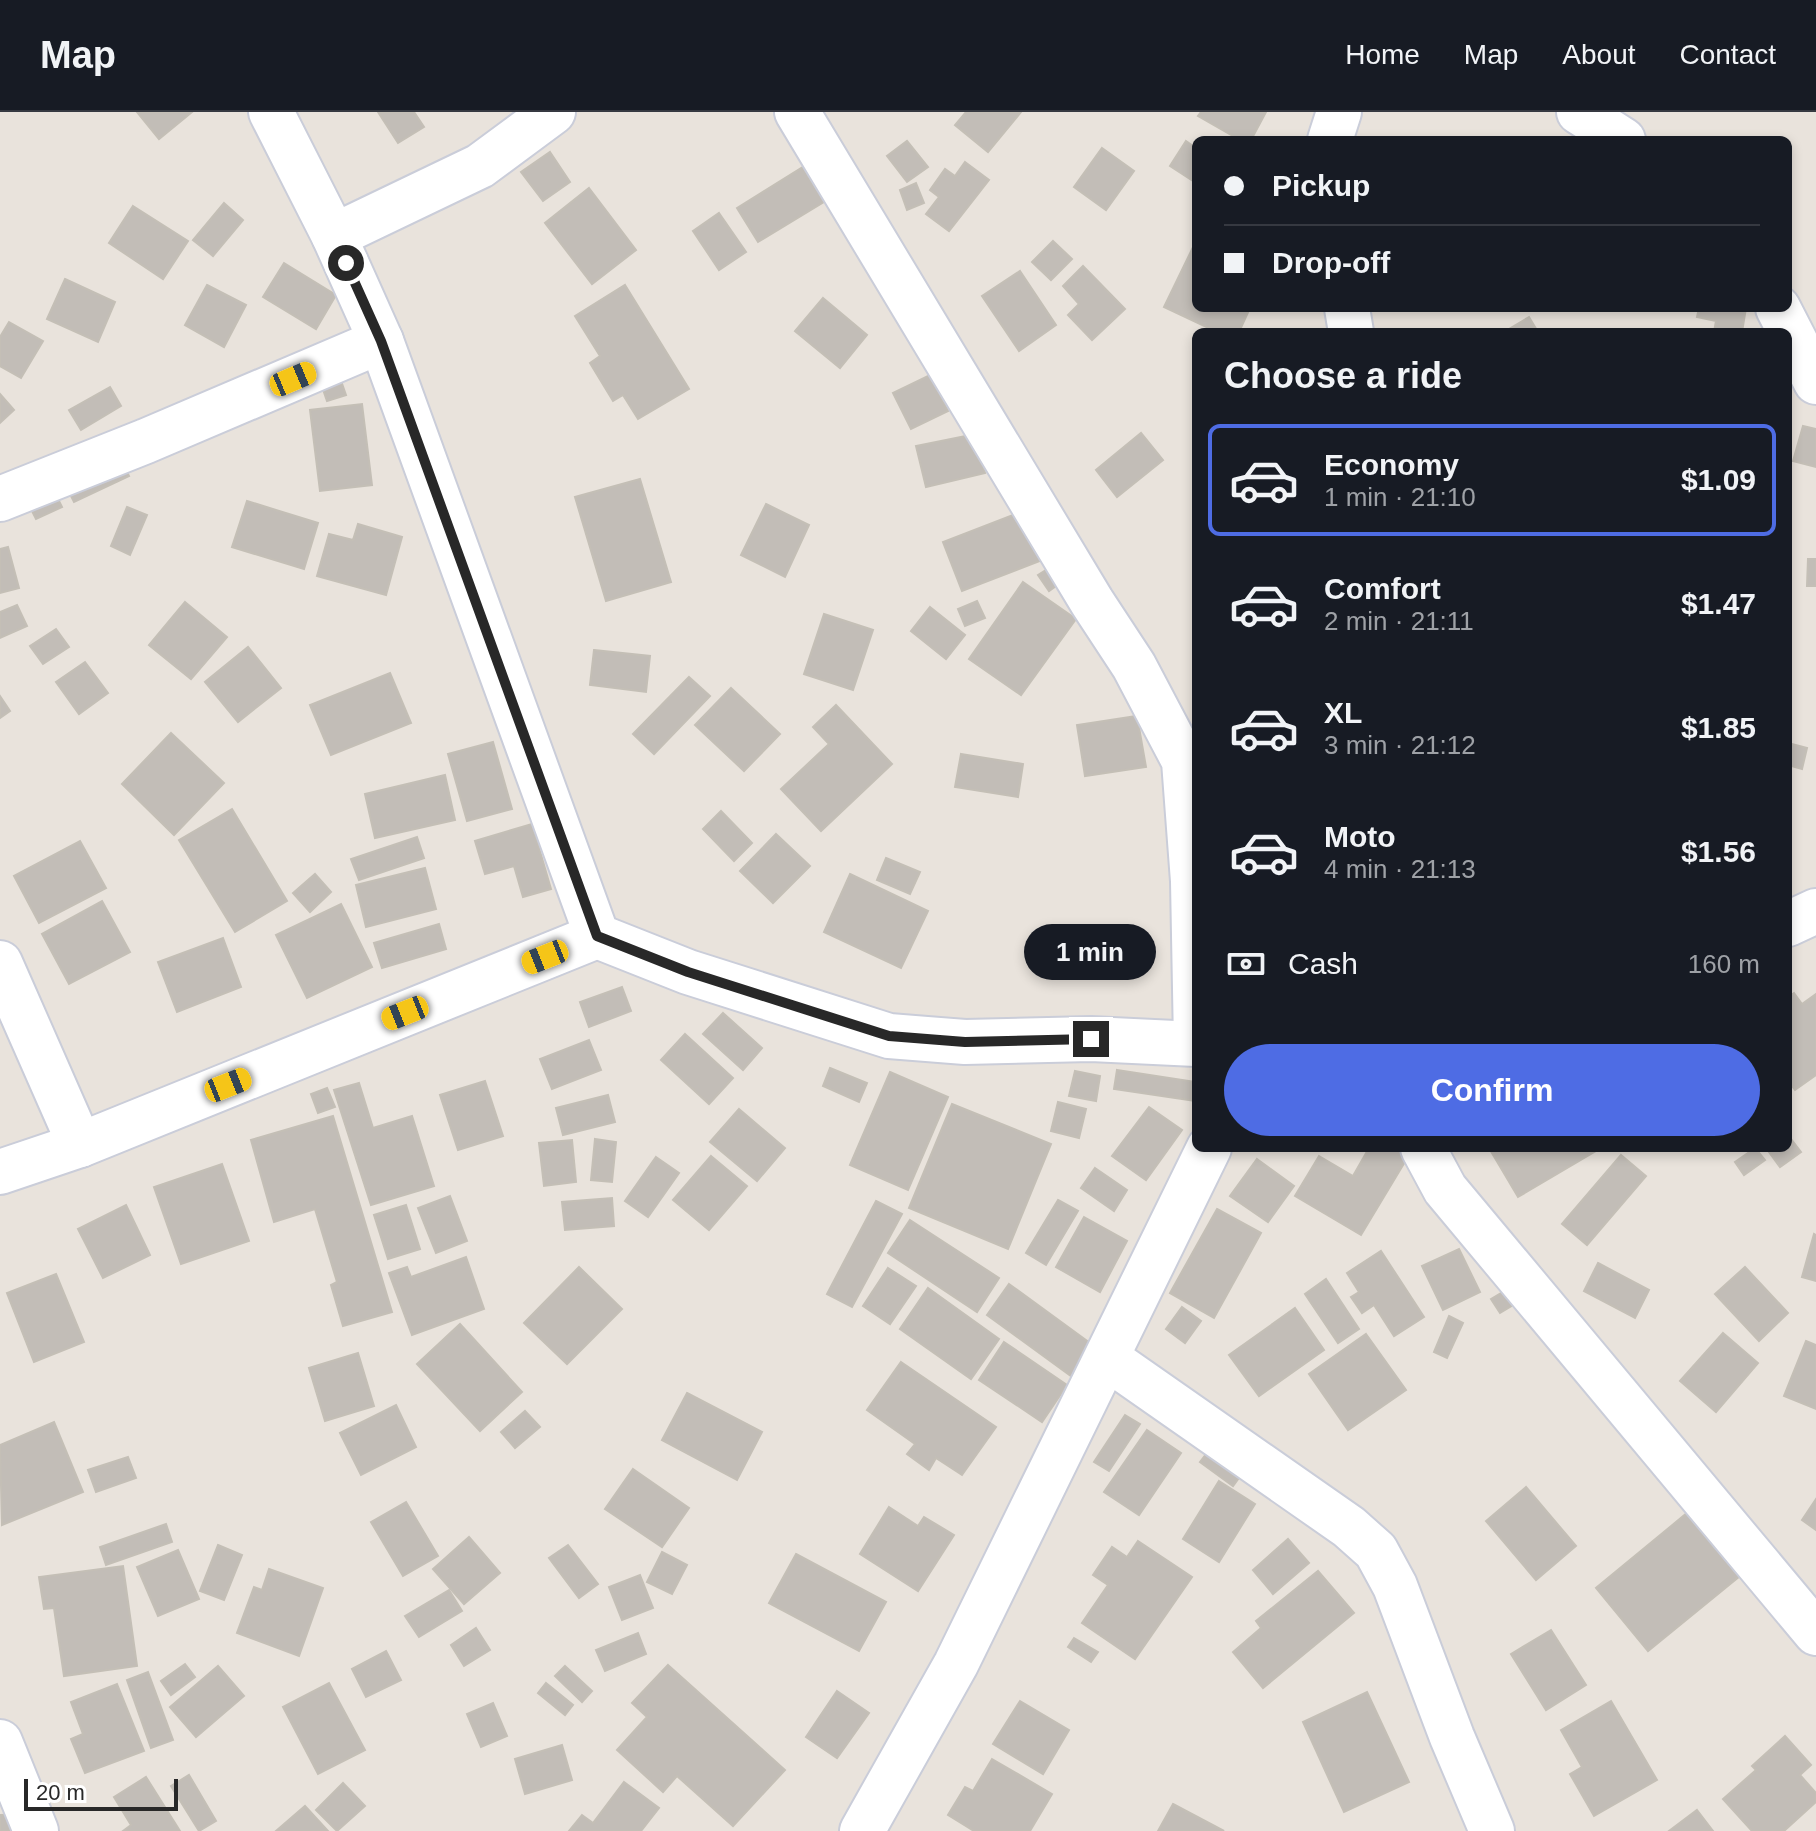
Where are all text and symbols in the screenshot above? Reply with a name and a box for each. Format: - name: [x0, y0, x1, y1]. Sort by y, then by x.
- text: Map: [40, 34, 116, 76]
- text: Home: [1345, 39, 1420, 70]
- text: Map: [1464, 39, 1518, 70]
- text: About: [1562, 39, 1636, 70]
- text: Contact: [1680, 39, 1776, 70]
- text: Pickup: [1272, 169, 1370, 202]
- route start: [328, 245, 364, 281]
- text: Drop-off: [1272, 246, 1390, 279]
- text: Choose a ride: [1224, 355, 1462, 396]
- car: [266, 359, 320, 399]
- icon: car: [1228, 444, 1300, 516]
- text: Economy: [1324, 448, 1459, 481]
- text: $1.09: [1681, 463, 1756, 496]
- text: 1 min · 21:10: [1324, 482, 1476, 512]
- icon: car: [1228, 568, 1300, 640]
- text: Comfort: [1324, 572, 1441, 605]
- text: $1.47: [1681, 587, 1756, 620]
- text: 2 min · 21:11: [1324, 606, 1474, 636]
- icon: car: [1228, 692, 1300, 764]
- text: XL: [1324, 696, 1362, 729]
- text: $1.85: [1681, 711, 1756, 744]
- text: 3 min · 21:12: [1324, 730, 1476, 760]
- icon: car: [1228, 816, 1300, 888]
- text: Moto: [1324, 820, 1396, 853]
- text: $1.56: [1681, 835, 1756, 868]
- text: 4 min · 21:13: [1324, 854, 1476, 884]
- callout: 1 min: [1025, 923, 1157, 979]
- car: [518, 937, 572, 977]
- text: 1 min: [1056, 937, 1124, 967]
- icon: cash: [1224, 942, 1268, 986]
- text: Cash: [1288, 947, 1358, 980]
- text: 160 m: [1688, 949, 1760, 979]
- car: [378, 993, 432, 1033]
- route end: [1073, 1021, 1109, 1057]
- button: Confirm: [1224, 1044, 1760, 1136]
- car: [201, 1065, 255, 1105]
- scale bar: [24, 1775, 178, 1811]
- text: 20 m: [36, 1780, 85, 1805]

